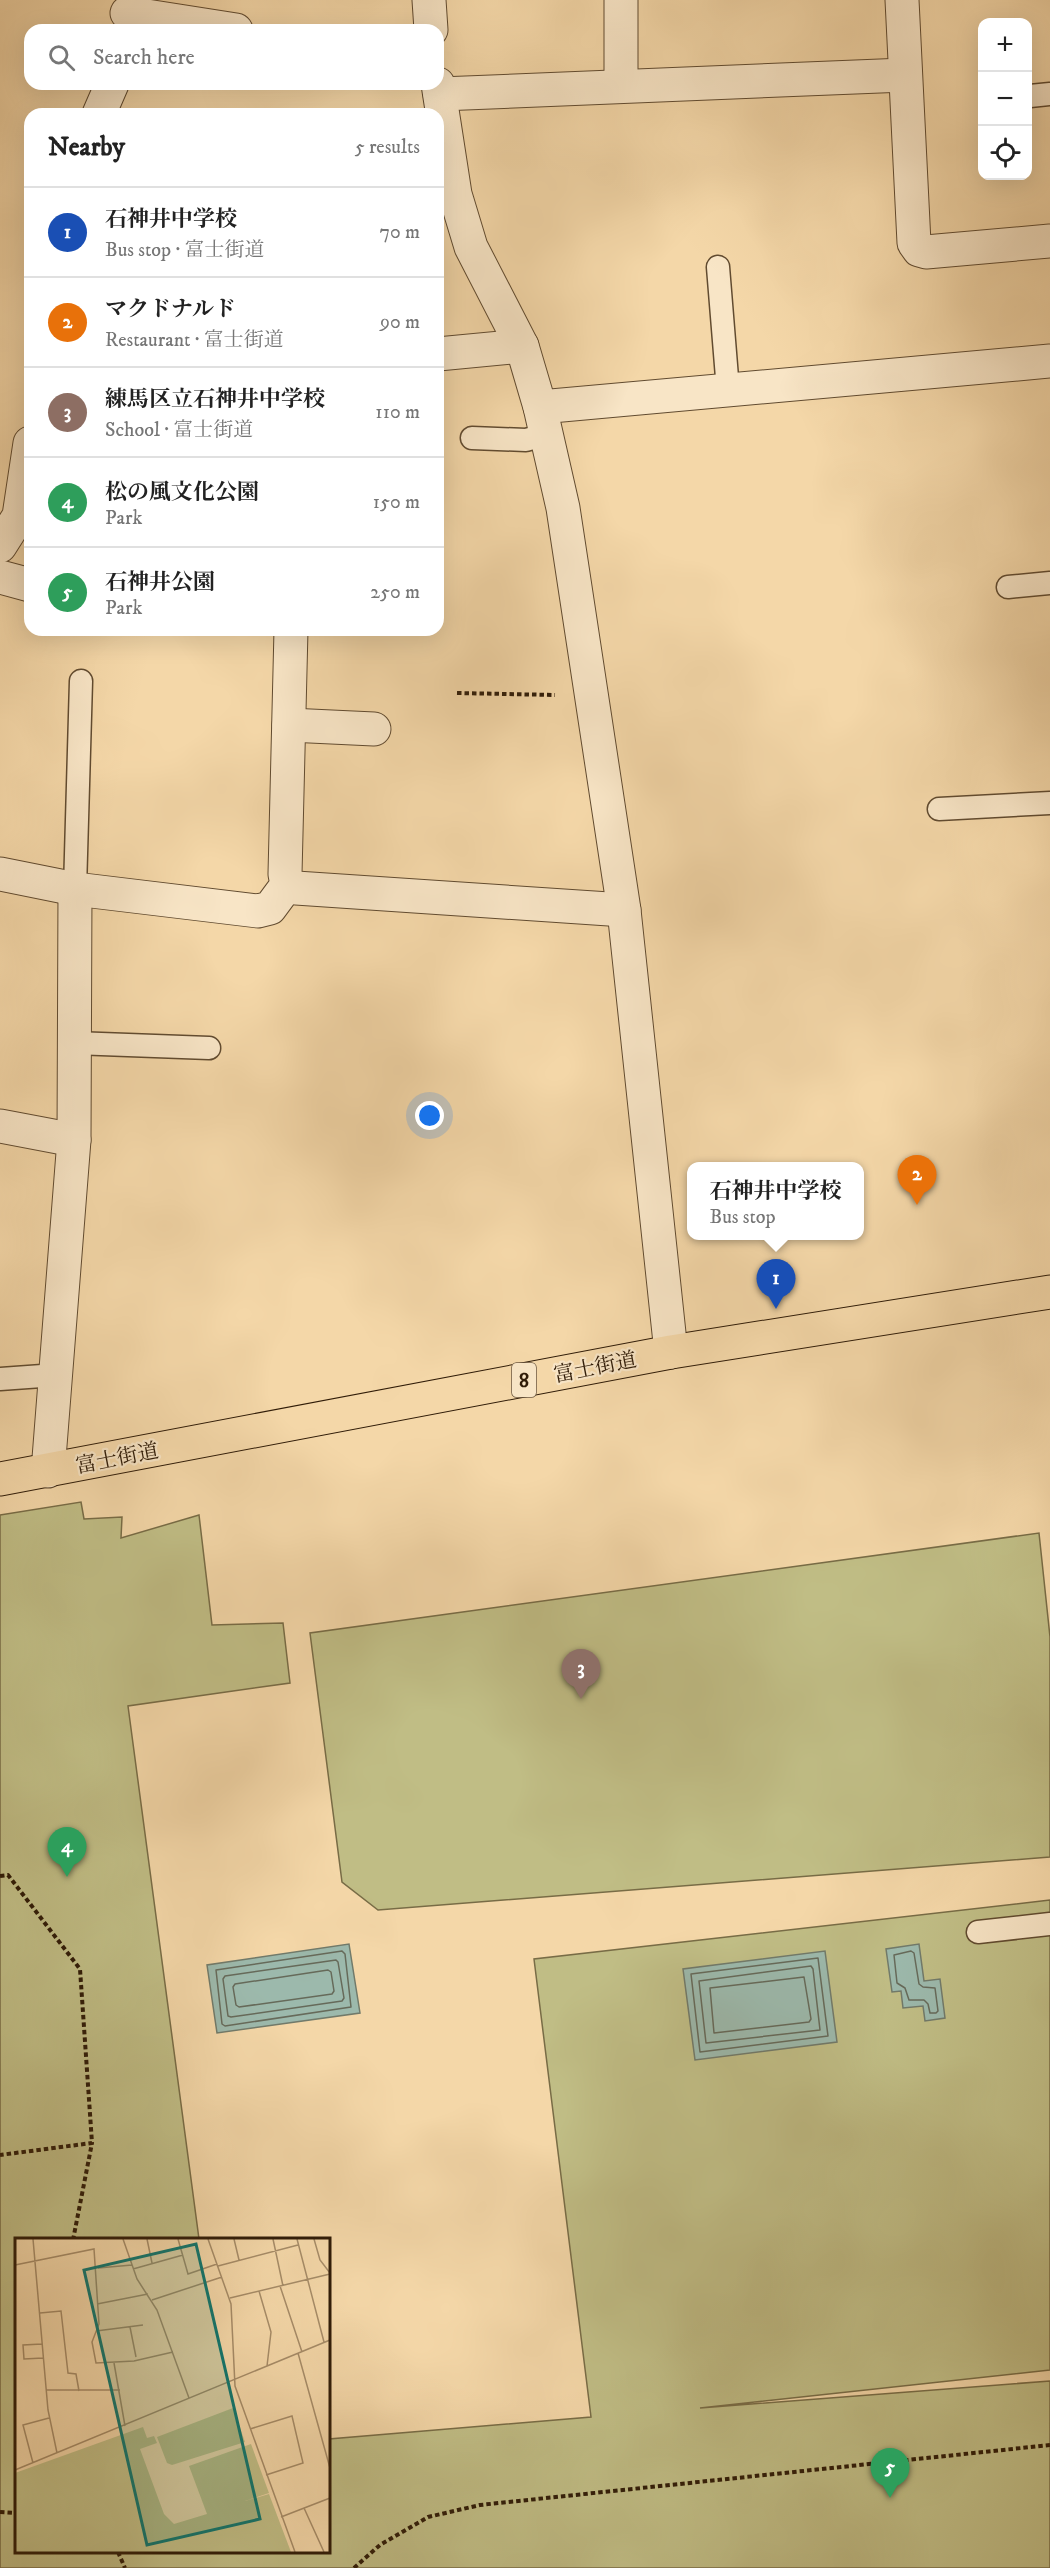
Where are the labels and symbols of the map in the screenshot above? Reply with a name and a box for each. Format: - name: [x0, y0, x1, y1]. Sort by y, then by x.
- your location: [415, 1101, 444, 1130]
- pin: 2: [898, 1156, 936, 1205]
- pin: 1: [756, 1260, 796, 1309]
- street label: 富士街道: [551, 1347, 639, 1389]
- road number: 8: [512, 1363, 536, 1397]
- street label: 富士街道: [73, 1438, 161, 1480]
- pin: 3: [562, 1650, 600, 1699]
- pin: 4: [48, 1828, 86, 1877]
- inset map: [15, 2238, 330, 2553]
- pin: 5: [870, 2448, 910, 2498]

